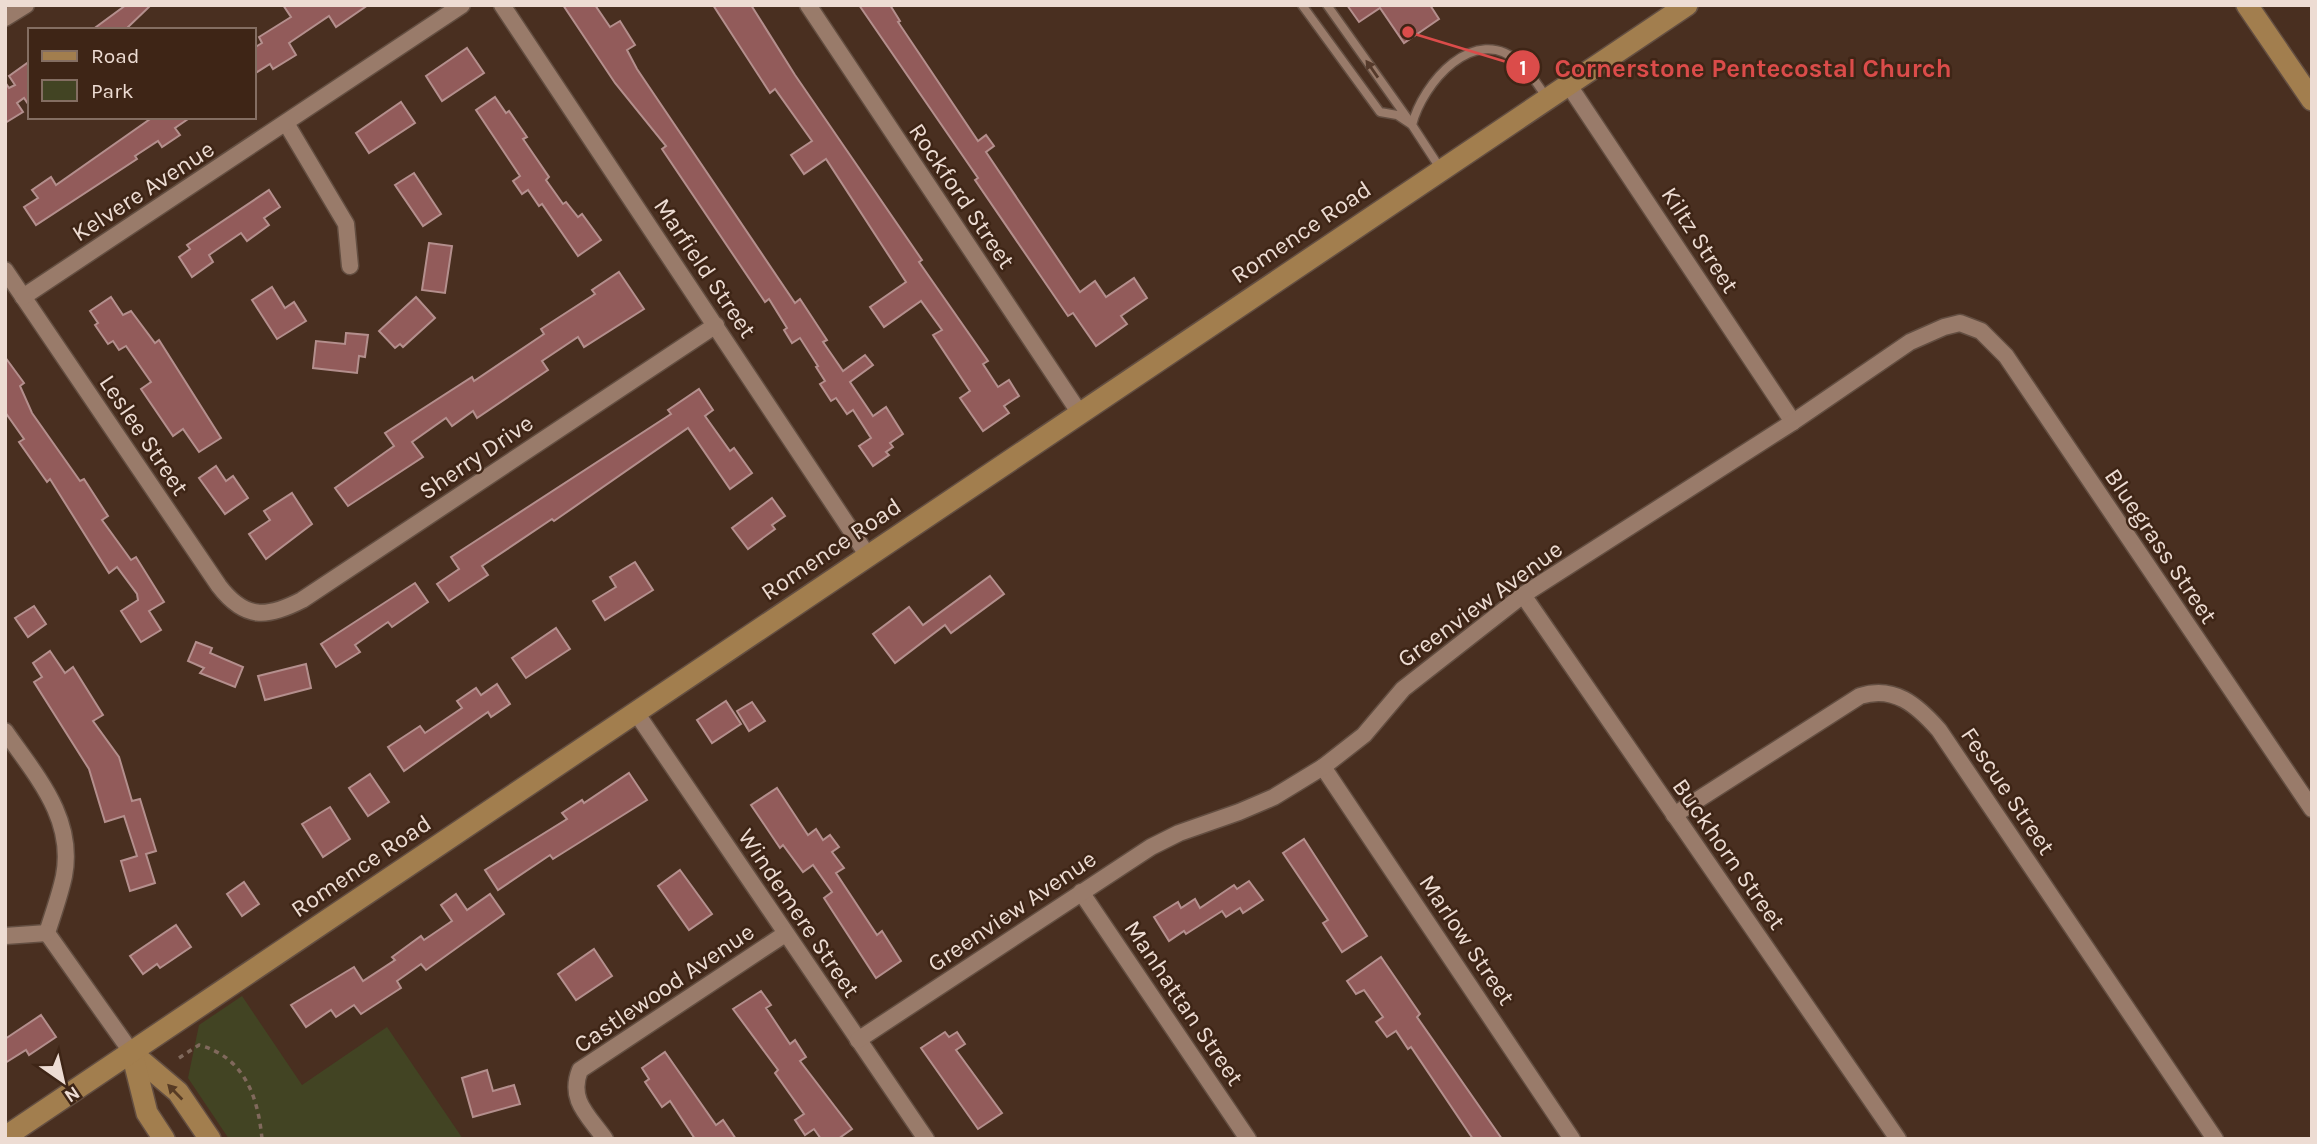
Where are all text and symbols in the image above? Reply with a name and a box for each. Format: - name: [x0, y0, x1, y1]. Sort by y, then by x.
- legend: [28, 28, 256, 119]
- text: Road: [91, 44, 139, 68]
- callout: Cornerstone Pentecostal Church: [1506, 44, 1966, 91]
- text: Cornerstone Pentecostal Church: [1554, 53, 1952, 84]
- text: 1: [1519, 56, 1527, 80]
- one-way arrow: [1365, 60, 1379, 78]
- text: Park: [91, 79, 134, 103]
- street label: Rockford Street: [903, 118, 1021, 274]
- street label: Kelvere Avenue: [67, 135, 219, 247]
- street label: Romence Road: [1226, 175, 1376, 289]
- street label: Kiltz Street: [1655, 182, 1745, 298]
- street label: Marfield Street: [648, 193, 762, 343]
- street label: Leslee Street: [93, 370, 195, 500]
- street label: Sherry Drive: [414, 409, 538, 505]
- street label: Bluegrass Street: [2099, 463, 2223, 629]
- street label: Romence Road: [756, 492, 906, 606]
- street label: Greenview Avenue: [1392, 535, 1568, 673]
- street label: Fescue Street: [1955, 722, 2061, 860]
- street label: Buckhorn Street: [1667, 773, 1791, 935]
- street label: Romence Road: [286, 809, 436, 923]
- street label: Windemere Street: [732, 824, 866, 1002]
- street label: Greenview Avenue: [923, 844, 1101, 978]
- street label: Marlow Street: [1413, 870, 1521, 1010]
- street label: Manhattan Street: [1118, 915, 1250, 1091]
- street label: Castlewood Avenue: [569, 917, 759, 1059]
- north arrow: [28, 1046, 98, 1116]
- text: N: [60, 1081, 84, 1107]
- one-way arrow: [168, 1084, 184, 1101]

